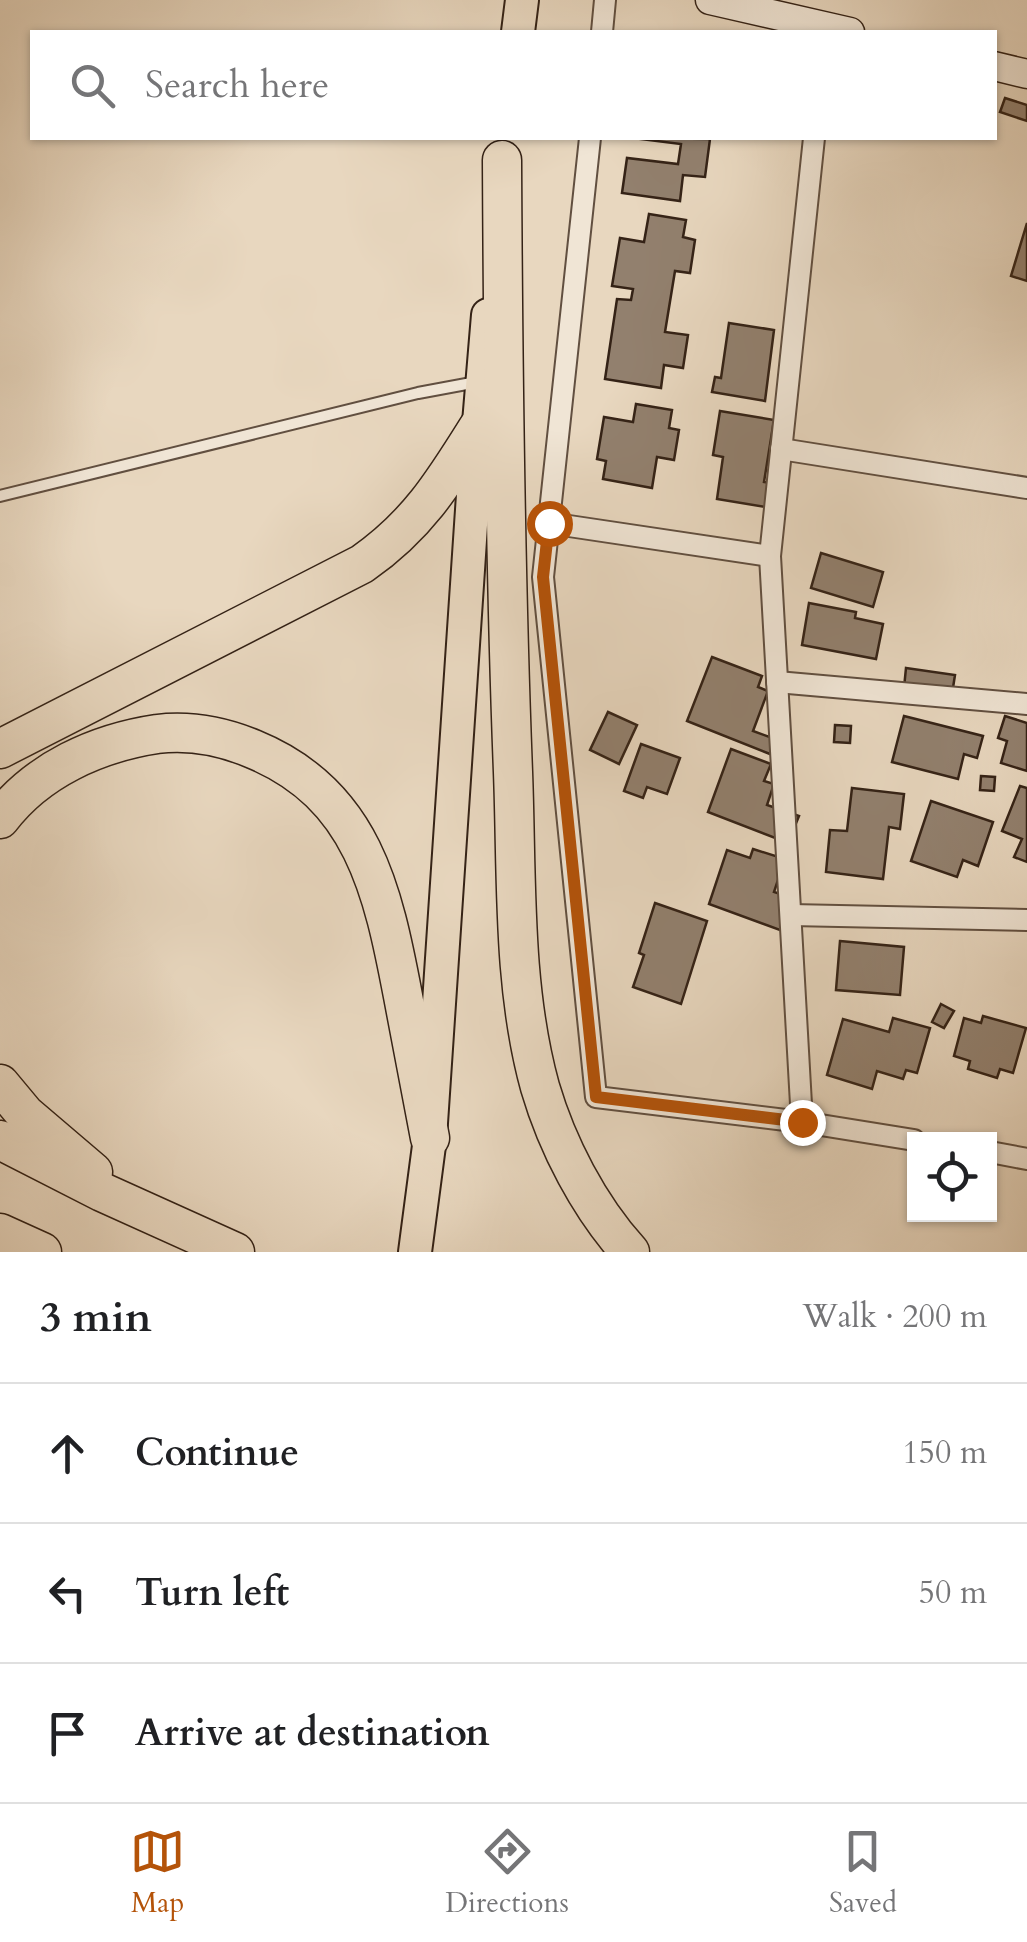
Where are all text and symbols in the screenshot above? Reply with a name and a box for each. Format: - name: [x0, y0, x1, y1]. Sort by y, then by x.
- search box: [30, 30, 997, 140]
- icon: search: [65, 58, 120, 113]
- text: Search here: [145, 59, 329, 111]
- route start: [527, 501, 573, 547]
- route end: [780, 1100, 826, 1146]
- map controls: [907, 1132, 997, 1222]
- button: locate: [907, 1132, 997, 1222]
- text: 3 min: [40, 1289, 152, 1346]
- text: Walk · 200 m: [802, 1295, 987, 1339]
- icon: ahead: [40, 1426, 95, 1481]
- text: Continue: [135, 1427, 299, 1479]
- text: 150 m: [902, 1431, 987, 1475]
- icon: left: [40, 1566, 95, 1621]
- text: Turn left: [135, 1567, 289, 1619]
- text: 50 m: [919, 1571, 987, 1615]
- icon: arrive: [40, 1706, 95, 1761]
- text: Arrive at destination: [135, 1707, 490, 1759]
- tab: Map: [130, 1824, 185, 1922]
- tab: Directions: [445, 1824, 569, 1922]
- tab: Saved: [829, 1824, 897, 1922]

